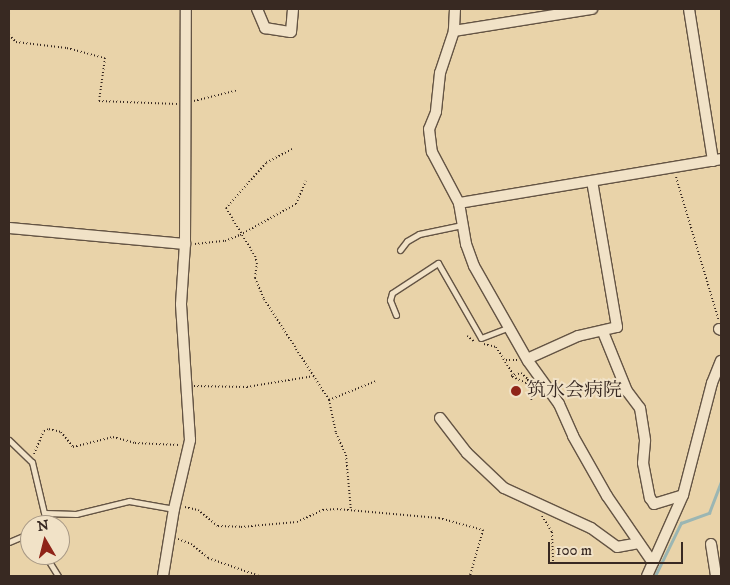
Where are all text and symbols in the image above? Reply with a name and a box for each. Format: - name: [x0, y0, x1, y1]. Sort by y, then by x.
- place label: 筑水会病院: [527, 380, 622, 402]
- marker: 筑水会病院: [509, 384, 523, 398]
- north arrow: [20, 515, 70, 565]
- text: N: [36, 516, 50, 536]
- scale bar: [550, 532, 685, 564]
- text: 100 m: [556, 541, 592, 560]

